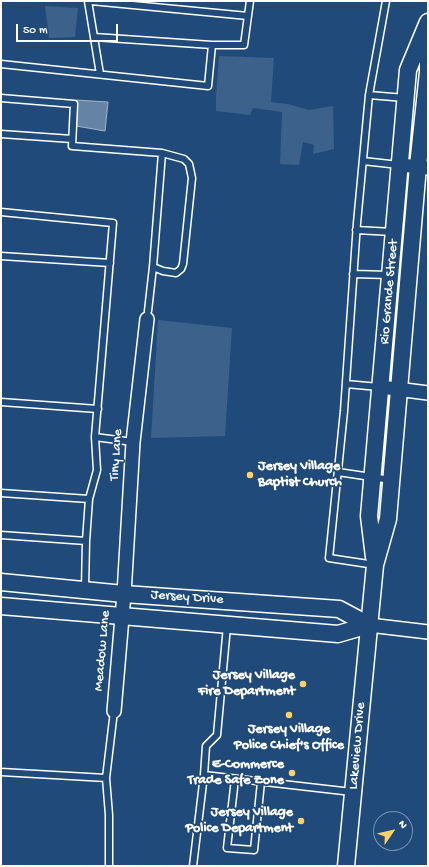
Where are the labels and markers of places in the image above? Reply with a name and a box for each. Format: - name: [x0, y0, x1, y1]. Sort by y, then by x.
- place label: Jersey Village Baptist Church: [258, 459, 342, 492]
- marker: Jersey Village Baptist Church: [245, 470, 255, 480]
- place label: Jersey Village Fire Department: [198, 668, 295, 700]
- marker: Jersey Village Fire Department: [298, 679, 308, 689]
- marker: Jersey Village Police Chief's Office: [284, 710, 294, 720]
- place label: Jersey Village Police Chief's Office: [234, 722, 344, 754]
- place label: E-Commerce Trade Safe Zone: [188, 757, 284, 790]
- marker: E-Commerce Trade Safe Zone: [287, 768, 297, 778]
- place label: Jersey Village Police Department: [185, 805, 293, 838]
- marker: Jersey Village Police Department: [296, 816, 306, 826]

